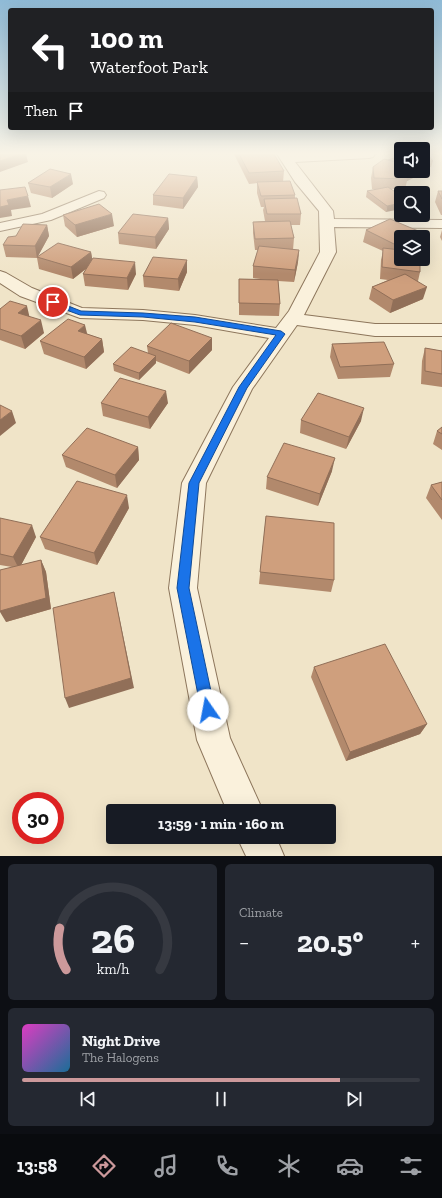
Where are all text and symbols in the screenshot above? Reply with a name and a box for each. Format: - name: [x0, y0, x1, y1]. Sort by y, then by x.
- text: 100 m: [90, 22, 163, 55]
- icon: left: [24, 24, 76, 76]
- text: Waterfoot Park: [90, 56, 208, 78]
- icon: arrive: [65, 100, 87, 122]
- text: Then: [24, 102, 57, 120]
- map controls: [394, 142, 430, 266]
- button: sound: [394, 142, 430, 178]
- button: search: [394, 186, 430, 222]
- button: layers: [394, 230, 430, 266]
- pin: [36, 285, 70, 319]
- icon: arrive: [42, 291, 64, 313]
- position arrow: [187, 689, 229, 731]
- speed limit sign: 30: [12, 792, 64, 844]
- text: 13:59 · 1 min · 160 m: [158, 815, 284, 833]
- text: Climate: [239, 905, 283, 920]
- text: 26: [90, 914, 135, 964]
- text: 20.5°: [297, 924, 363, 960]
- text: −: [239, 929, 249, 956]
- text: +: [411, 929, 420, 956]
- text: km/h: [96, 961, 129, 978]
- text: Night Drive: [82, 1032, 160, 1050]
- text: The Halogens: [82, 1050, 159, 1065]
- icon: previous: [77, 1088, 99, 1110]
- icon: pause: [210, 1088, 232, 1110]
- icon: next: [343, 1088, 365, 1110]
- icon: directions: [90, 1152, 118, 1180]
- icon: music: [152, 1152, 180, 1180]
- icon: phone: [213, 1152, 241, 1180]
- icon: climate: [275, 1152, 303, 1180]
- icon: car: [336, 1152, 364, 1180]
- icon: filters: [397, 1152, 425, 1180]
- text: 13:58: [17, 1155, 57, 1177]

